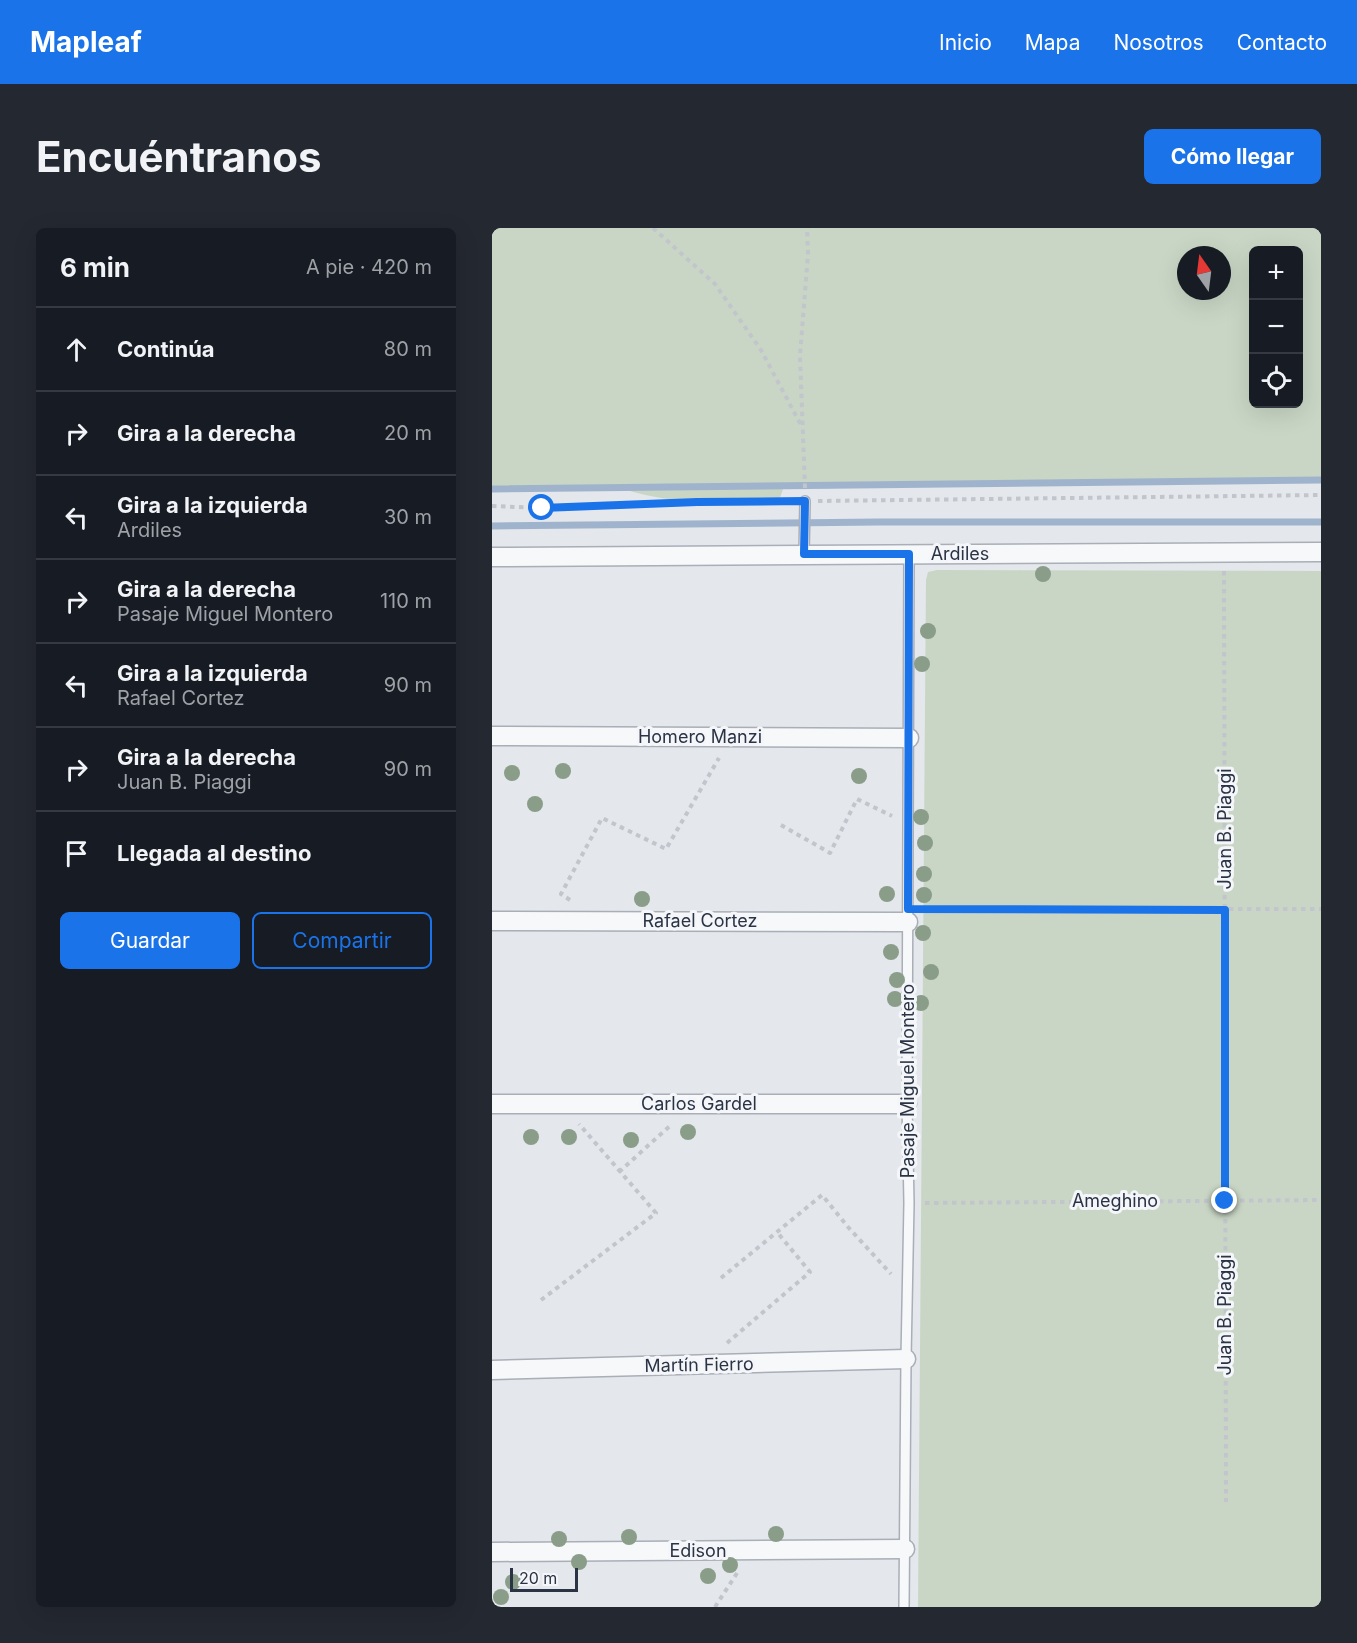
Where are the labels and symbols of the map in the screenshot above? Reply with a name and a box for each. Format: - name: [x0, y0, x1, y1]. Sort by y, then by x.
- north arrow: [1177, 246, 1231, 300]
- route start: [528, 494, 554, 520]
- street label: Ardiles: [931, 543, 989, 564]
- street label: Homero Manzi: [638, 726, 762, 747]
- street label: Juan B. Piaggi: [1214, 768, 1235, 890]
- street label: Rafael Cortez: [643, 910, 757, 931]
- street label: Pasaje Miguel Montero: [897, 984, 918, 1178]
- street label: Carlos Gardel: [641, 1093, 757, 1114]
- route end: [1211, 1187, 1237, 1213]
- street label: Ameghino: [1072, 1190, 1158, 1211]
- street label: Juan B. Piaggi: [1214, 1254, 1235, 1376]
- street label: Martín Fierro: [644, 1353, 754, 1376]
- street label: Edison: [669, 1540, 727, 1561]
- scale bar: [510, 1565, 578, 1592]

